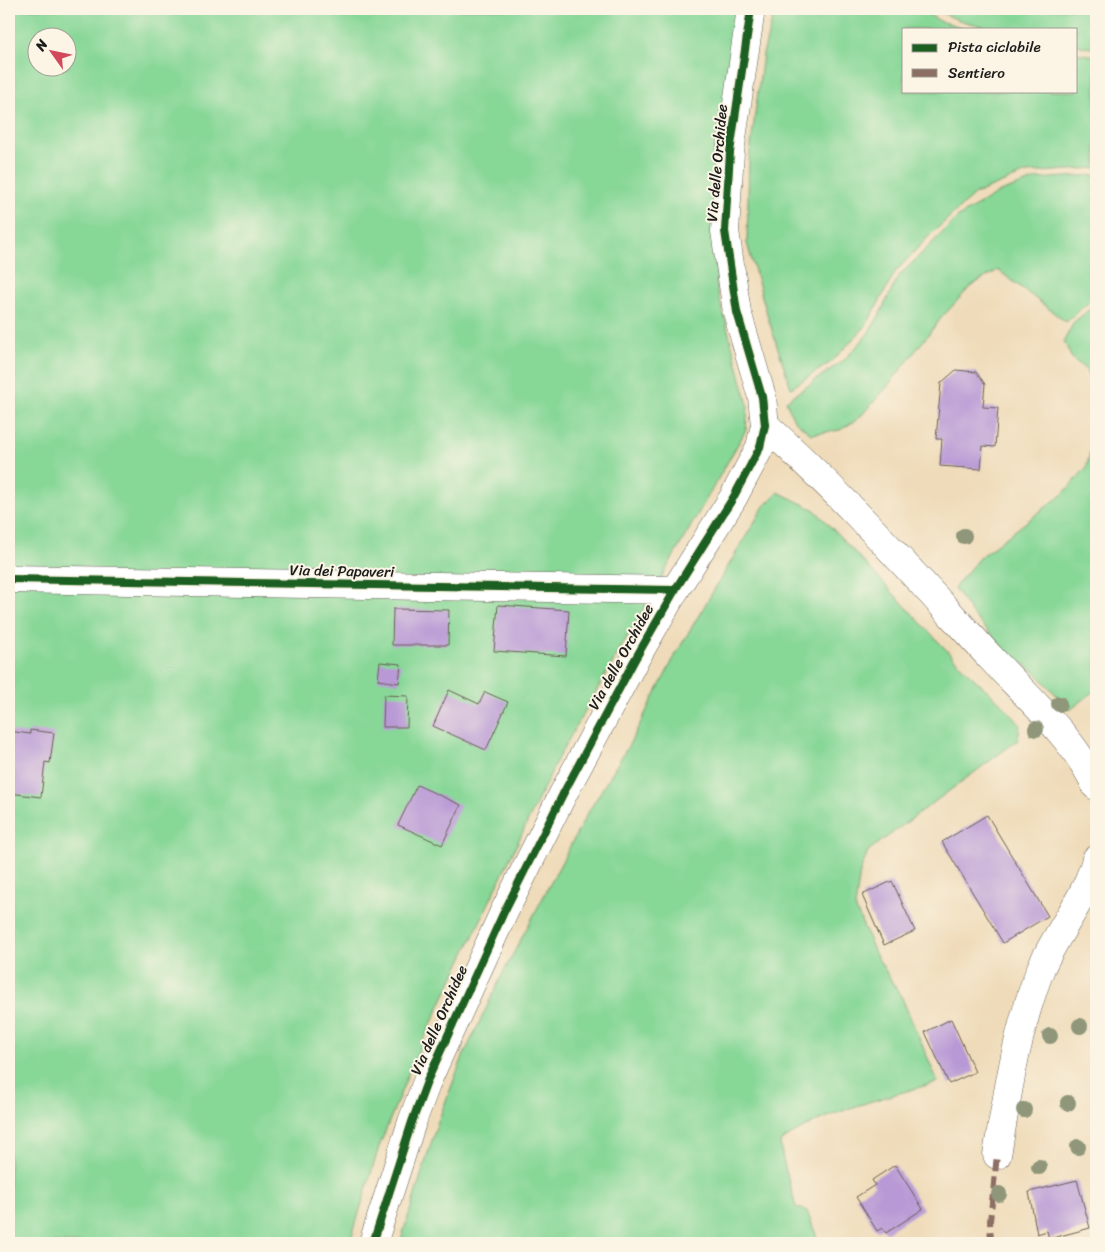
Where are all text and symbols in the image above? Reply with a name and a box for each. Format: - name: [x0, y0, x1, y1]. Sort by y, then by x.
- north arrow: [28, 28, 78, 78]
- legend: [902, 28, 1078, 92]
- text: N: [28, 34, 55, 57]
- text: Pista ciclabile: [948, 34, 1041, 60]
- text: Sentiero: [948, 60, 1005, 86]
- street label: Via delle Orchidee: [699, 103, 735, 223]
- street label: Via dei Papaveri: [289, 557, 395, 585]
- street label: Via delle Orchidee: [581, 599, 661, 715]
- street label: Via delle Orchidee: [403, 961, 475, 1079]

